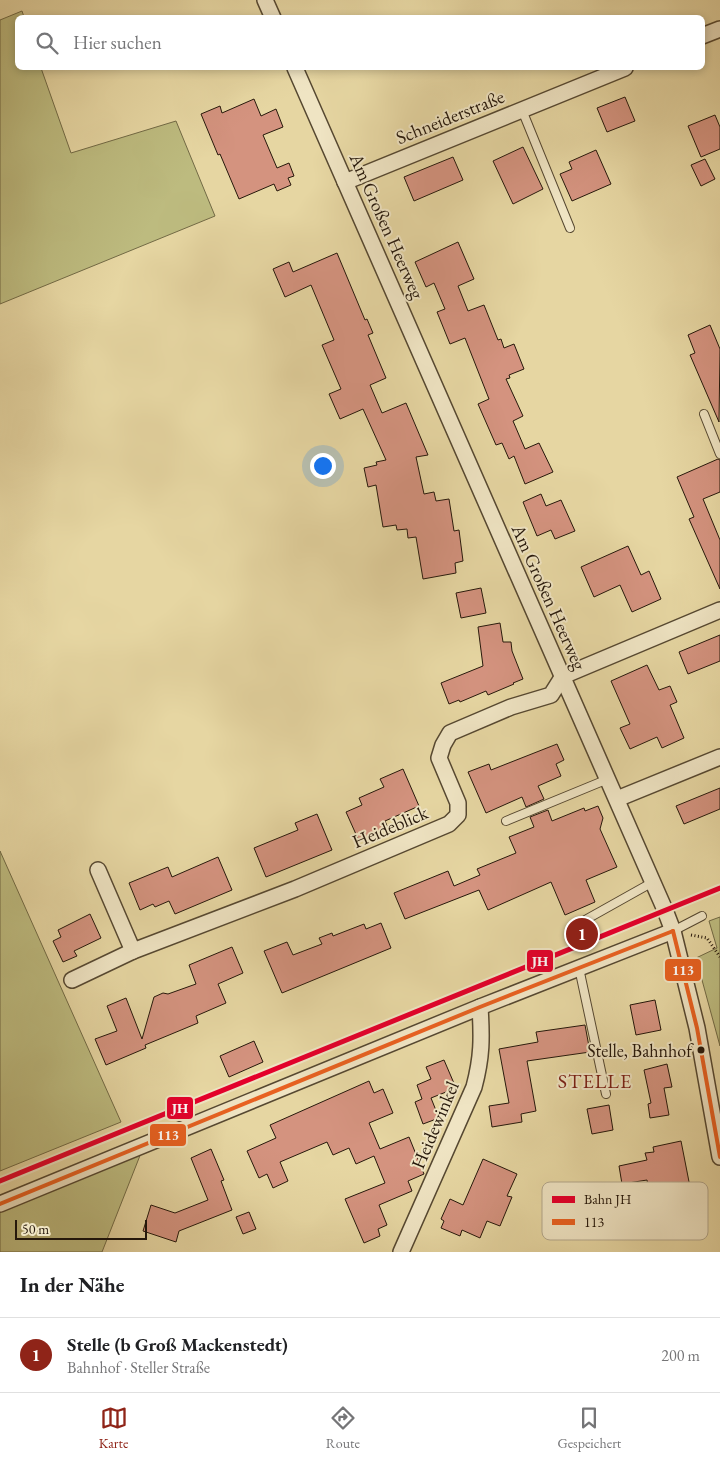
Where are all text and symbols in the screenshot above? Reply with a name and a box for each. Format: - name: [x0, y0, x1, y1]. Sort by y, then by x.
- search box: [15, 15, 705, 70]
- icon: search: [33, 29, 61, 57]
- text: Hier suchen: [73, 30, 162, 55]
- street label: Schneiderstraße: [392, 84, 508, 150]
- street label: Am Großen Heerweg: [343, 148, 431, 303]
- your location: [310, 453, 336, 479]
- street label: Am Großen Heerweg: [505, 519, 593, 674]
- street label: Heideblick: [348, 799, 433, 854]
- pin: 1: [566, 915, 598, 953]
- line badge: JH: [526, 949, 554, 973]
- text: JH: [530, 952, 548, 970]
- line badge: 113: [664, 958, 702, 982]
- text: 113: [672, 961, 694, 979]
- place label: Stelle, Bahnhof: [587, 1039, 694, 1062]
- marker: Stelle, Bahnhof: [696, 1045, 706, 1055]
- district label: STELLE: [558, 1068, 632, 1094]
- street label: Heidewinkel: [405, 1077, 465, 1173]
- line badge: JH: [166, 1096, 194, 1120]
- text: JH: [170, 1099, 188, 1117]
- line badge: 113: [149, 1123, 187, 1147]
- text: 113: [157, 1126, 179, 1144]
- legend: [542, 1182, 708, 1240]
- text: Bahn JH: [584, 1190, 631, 1208]
- text: 113: [584, 1213, 604, 1231]
- scale bar: [15, 1217, 148, 1240]
- text: 50 m: [22, 1220, 49, 1238]
- text: In der Nähe: [20, 1271, 125, 1298]
- text: Stelle (b Groß Mackenstedt): [67, 1332, 288, 1357]
- text: 1: [32, 1345, 40, 1366]
- text: 200 m: [661, 1345, 700, 1366]
- text: Bahnhof · Steller Straße: [67, 1357, 210, 1378]
- tab: Karte: [99, 1404, 128, 1452]
- tab: Route: [326, 1404, 360, 1452]
- tab: Gespeichert: [557, 1404, 621, 1452]

